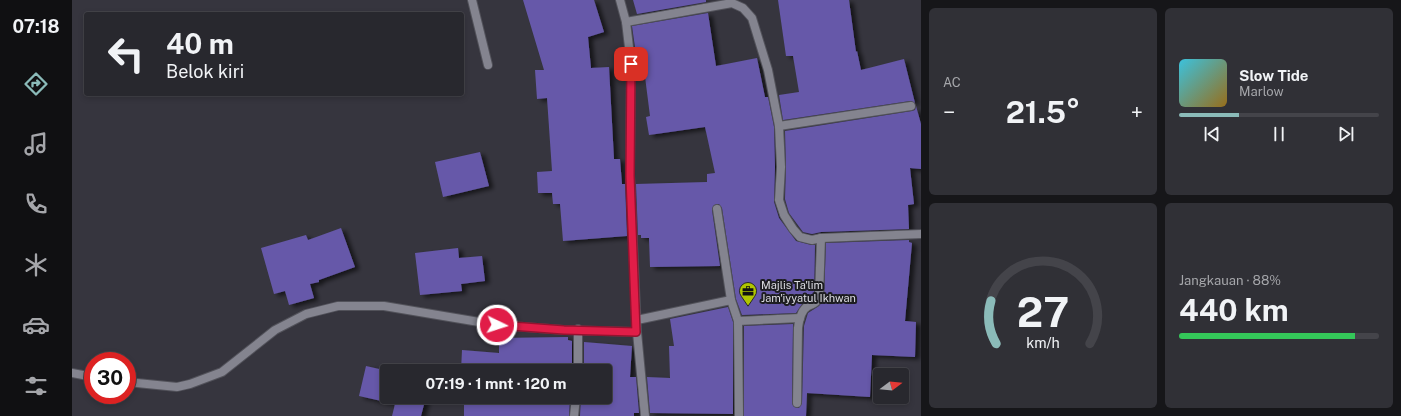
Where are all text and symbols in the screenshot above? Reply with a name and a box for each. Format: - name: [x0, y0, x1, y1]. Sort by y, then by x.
- text: 07:18: [12, 16, 60, 37]
- text: 40 m: [166, 27, 234, 60]
- icon: left: [100, 28, 152, 80]
- pin: [614, 47, 648, 81]
- icon: arrive: [620, 53, 642, 75]
- text: Belok kiri: [166, 61, 244, 82]
- text: Slow Tide: [1239, 67, 1308, 84]
- icon: directions: [22, 70, 50, 98]
- text: AC: [943, 75, 961, 90]
- text: Marlow: [1239, 84, 1284, 99]
- text: 21.5°: [1006, 94, 1080, 130]
- text: −: [943, 99, 955, 125]
- text: +: [1131, 99, 1143, 125]
- icon: previous: [1201, 123, 1223, 145]
- icon: pause: [1268, 123, 1290, 145]
- icon: next: [1335, 123, 1357, 145]
- icon: music: [22, 130, 50, 158]
- icon: phone: [22, 190, 50, 218]
- icon: climate: [22, 251, 50, 279]
- text: Jangkauan · 88%: [1179, 273, 1281, 288]
- place label: Majlis Ta'lim Jam'iyyatul Ikhwan: [761, 279, 856, 304]
- office icon: Majlis Ta'lim Jam'iyyatul Ikhwan: [738, 281, 758, 306]
- text: 27: [1017, 286, 1069, 335]
- text: 440 km: [1179, 292, 1289, 328]
- position arrow: [476, 304, 518, 346]
- icon: car: [22, 311, 50, 339]
- text: km/h: [1026, 333, 1060, 350]
- speed limit sign: 30: [84, 352, 136, 404]
- north arrow: [873, 368, 909, 404]
- map controls: [873, 368, 909, 404]
- icon: filters: [22, 372, 50, 400]
- text: 07:19 · 1 mnt · 120 m: [426, 375, 566, 392]

